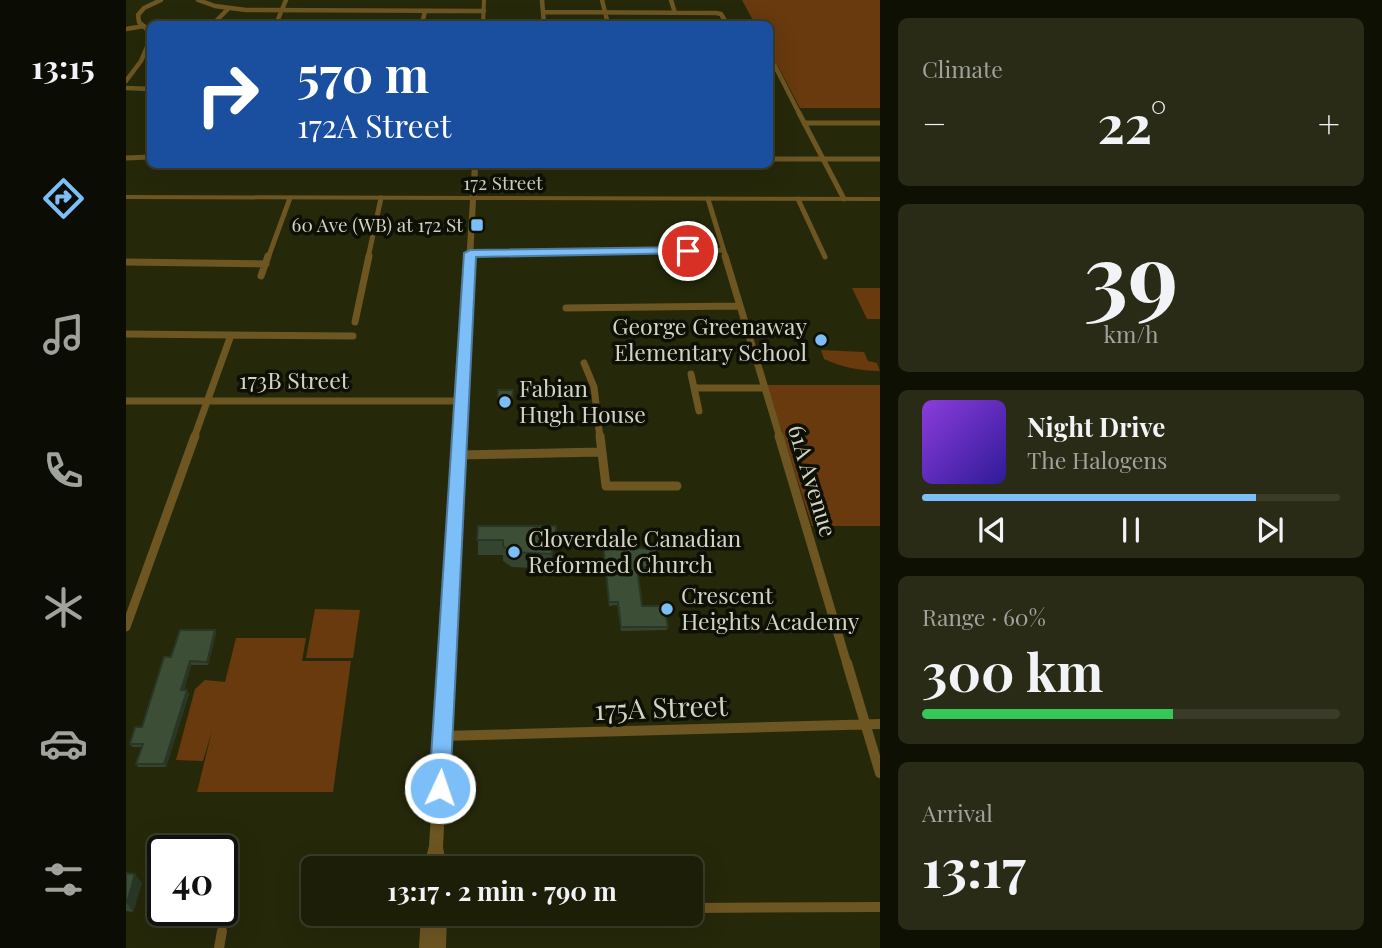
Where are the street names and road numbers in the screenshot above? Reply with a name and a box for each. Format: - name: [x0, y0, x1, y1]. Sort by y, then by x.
- street label: 172 Street: [463, 169, 543, 195]
- street label: 173B Street: [239, 364, 350, 395]
- street label: 61A Avenue: [782, 421, 845, 540]
- street label: 175A Street: [594, 686, 729, 727]

